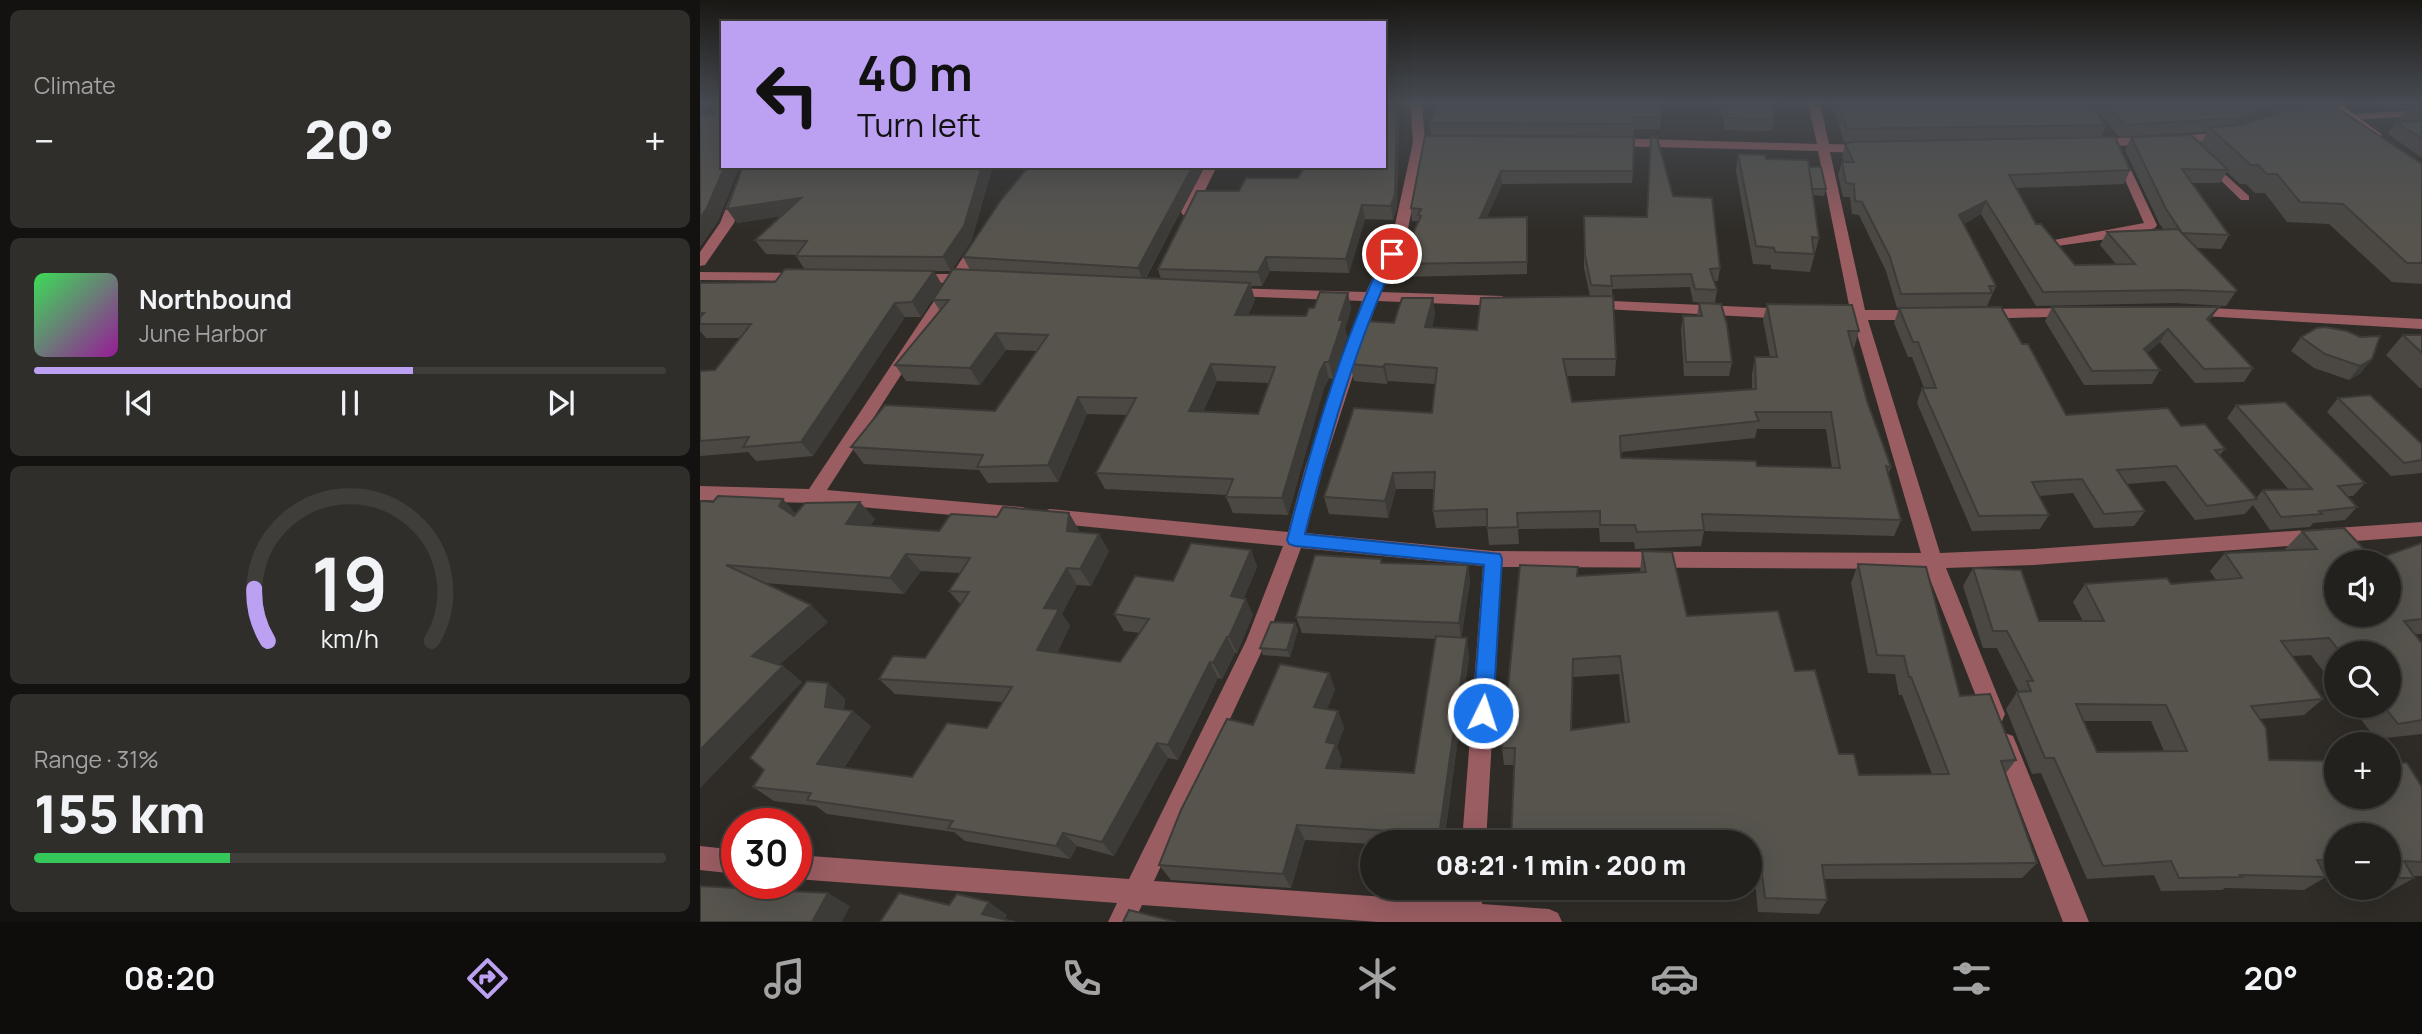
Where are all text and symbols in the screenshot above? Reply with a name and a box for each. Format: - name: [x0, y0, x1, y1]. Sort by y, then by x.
- text: 40 m: [857, 39, 973, 106]
- icon: left: [742, 49, 833, 140]
- text: Climate: [34, 69, 116, 101]
- text: Turn left: [857, 103, 981, 147]
- text: 20°: [304, 104, 394, 175]
- text: −: [34, 114, 55, 166]
- text: +: [644, 114, 666, 166]
- pin: [1362, 224, 1422, 284]
- icon: arrive: [1373, 235, 1411, 273]
- text: Northbound: [139, 281, 292, 317]
- text: June Harbor: [139, 317, 267, 349]
- icon: previous: [120, 384, 158, 422]
- icon: pause: [331, 384, 369, 422]
- icon: next: [542, 384, 580, 422]
- text: 19: [311, 533, 389, 633]
- map controls: [2324, 550, 2401, 900]
- button: sound: [2324, 550, 2401, 627]
- text: km/h: [321, 621, 379, 656]
- button: search: [2324, 641, 2401, 718]
- position arrow: [1446, 676, 1520, 750]
- button: +: [2324, 732, 2401, 809]
- text: Range · 31%: [34, 743, 159, 775]
- text: 155 km: [34, 778, 206, 849]
- speed limit sign: 30: [721, 808, 812, 899]
- button: −: [2324, 823, 2401, 900]
- text: 08:21 · 1 min · 200 m: [1436, 847, 1686, 883]
- icon: directions: [463, 954, 512, 1003]
- icon: music: [760, 954, 809, 1003]
- icon: phone: [1057, 954, 1106, 1003]
- icon: climate: [1353, 954, 1402, 1003]
- icon: car: [1650, 954, 1699, 1003]
- icon: filters: [1947, 954, 1996, 1003]
- text: 08:20: [124, 956, 216, 1000]
- text: 20°: [2244, 956, 2298, 1000]

